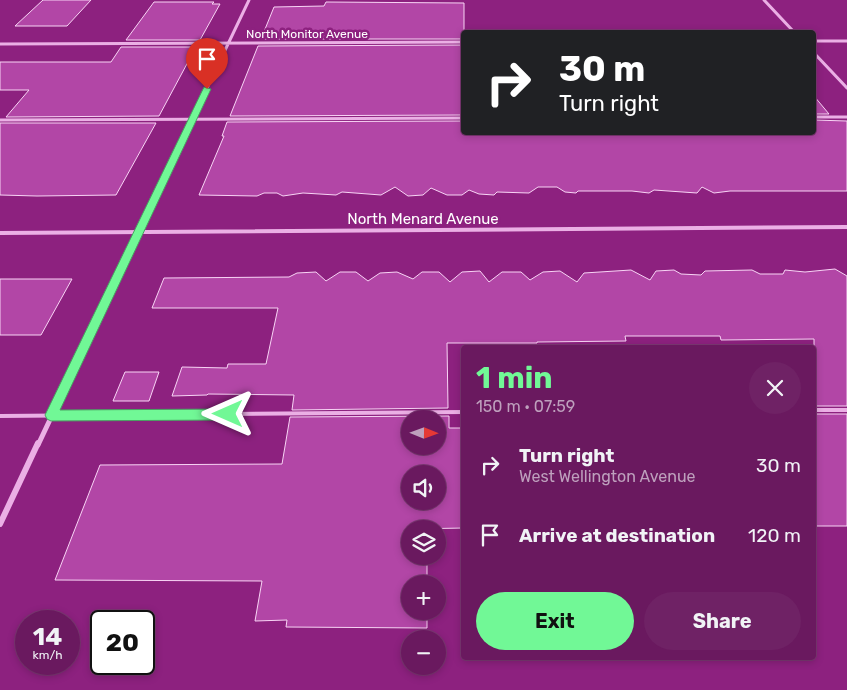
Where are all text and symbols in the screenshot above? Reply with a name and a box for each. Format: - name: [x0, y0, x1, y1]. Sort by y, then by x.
- street label: North Monitor Avenue: [246, 27, 368, 41]
- pin: [186, 38, 228, 89]
- icon: arrive: [193, 45, 221, 73]
- text: 30 m: [559, 48, 645, 90]
- icon: right: [476, 50, 541, 115]
- text: Turn right: [559, 90, 659, 117]
- street label: North Menard Avenue: [347, 210, 499, 228]
- text: 1 min: [476, 360, 553, 396]
- button: close: [749, 362, 801, 414]
- position arrow: [201, 387, 253, 439]
- text: 150 m · 07:59: [476, 397, 575, 416]
- north arrow: [401, 410, 446, 455]
- map controls: [401, 410, 446, 675]
- text: Turn right: [519, 444, 614, 467]
- icon: right: [476, 451, 504, 479]
- text: 30 m: [756, 454, 801, 477]
- button: sound: [401, 465, 446, 510]
- text: West Wellington Avenue: [519, 467, 696, 486]
- button: layers: [401, 520, 446, 565]
- icon: arrive: [476, 521, 504, 549]
- text: Arrive at destination: [519, 524, 715, 547]
- text: 120 m: [748, 524, 801, 547]
- button: +: [401, 575, 446, 620]
- button: Exit: [476, 592, 634, 650]
- button: Share: [644, 592, 801, 650]
- speed limit sign: 20: [90, 610, 155, 675]
- text: 14: [33, 622, 62, 651]
- button: −: [401, 630, 446, 675]
- text: km/h: [33, 648, 62, 662]

